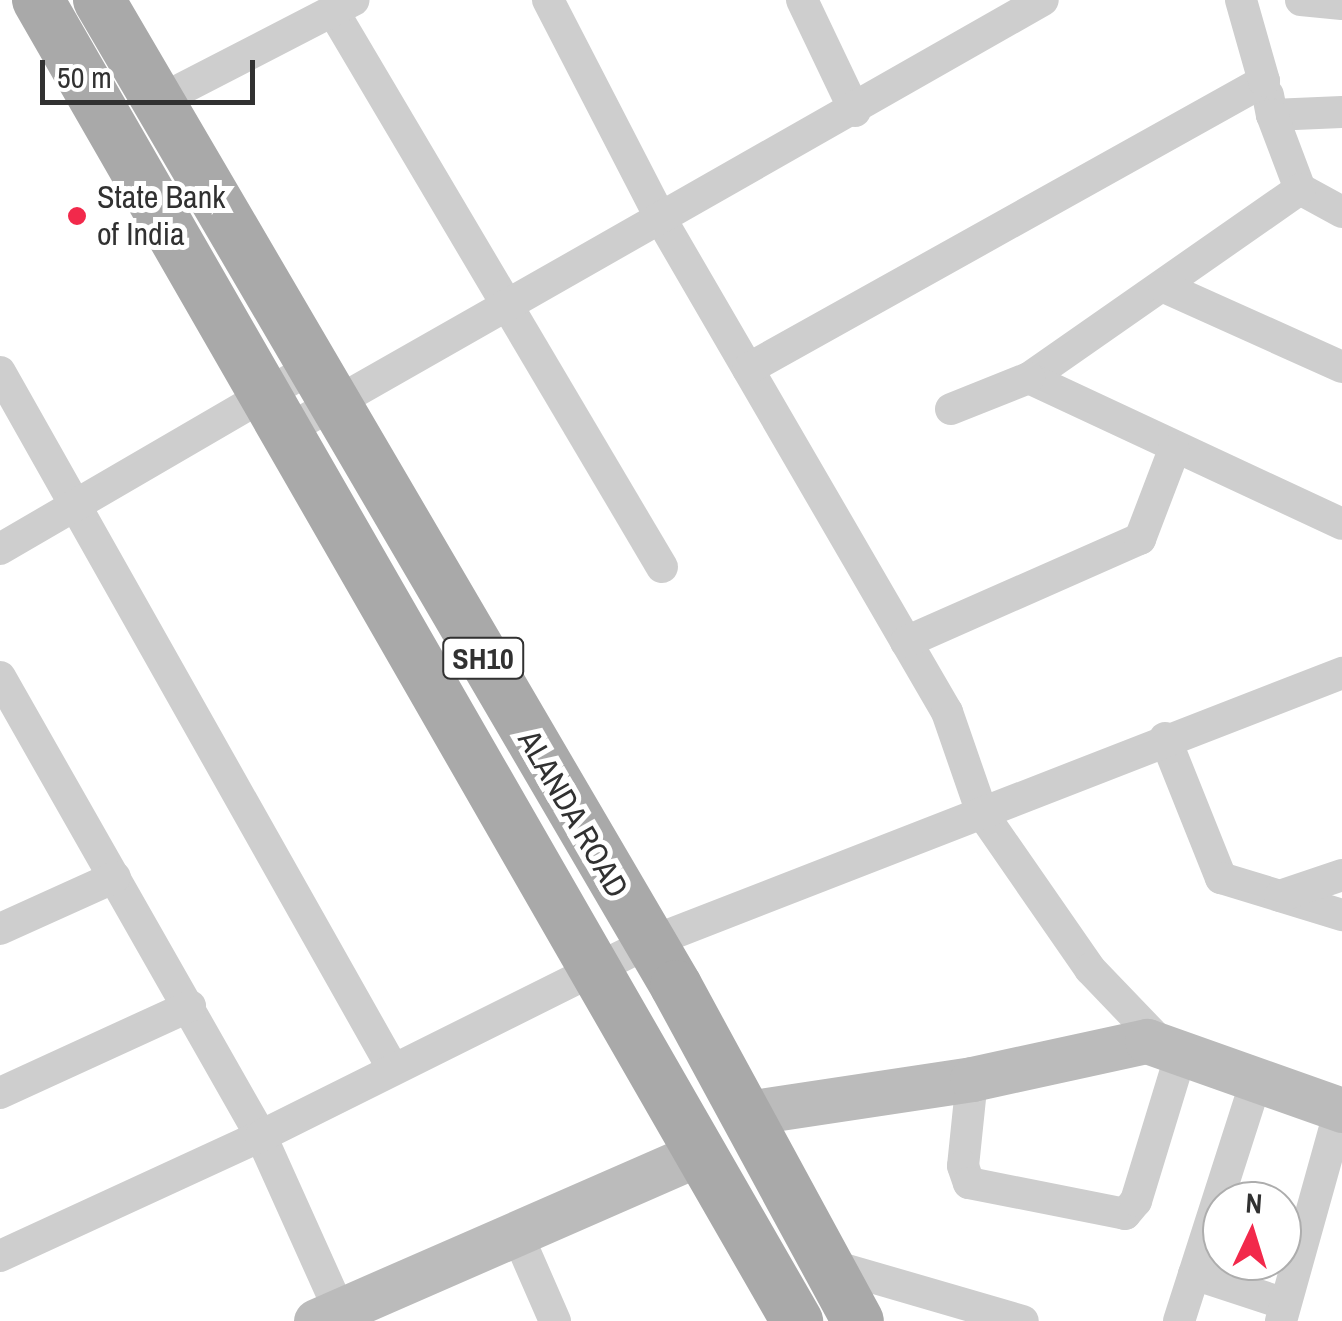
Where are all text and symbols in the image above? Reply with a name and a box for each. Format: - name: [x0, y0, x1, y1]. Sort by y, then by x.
- scale bar: [45, 40, 260, 102]
- text: 50 m: [57, 57, 112, 97]
- place label: State Bank of India: [97, 179, 225, 254]
- marker: State Bank of India: [66, 205, 88, 227]
- road number: SH10: [440, 633, 526, 683]
- street label: ALANDA ROAD: [509, 723, 637, 905]
- north arrow: [1202, 1181, 1302, 1281]
- text: N: [1244, 1184, 1264, 1223]

